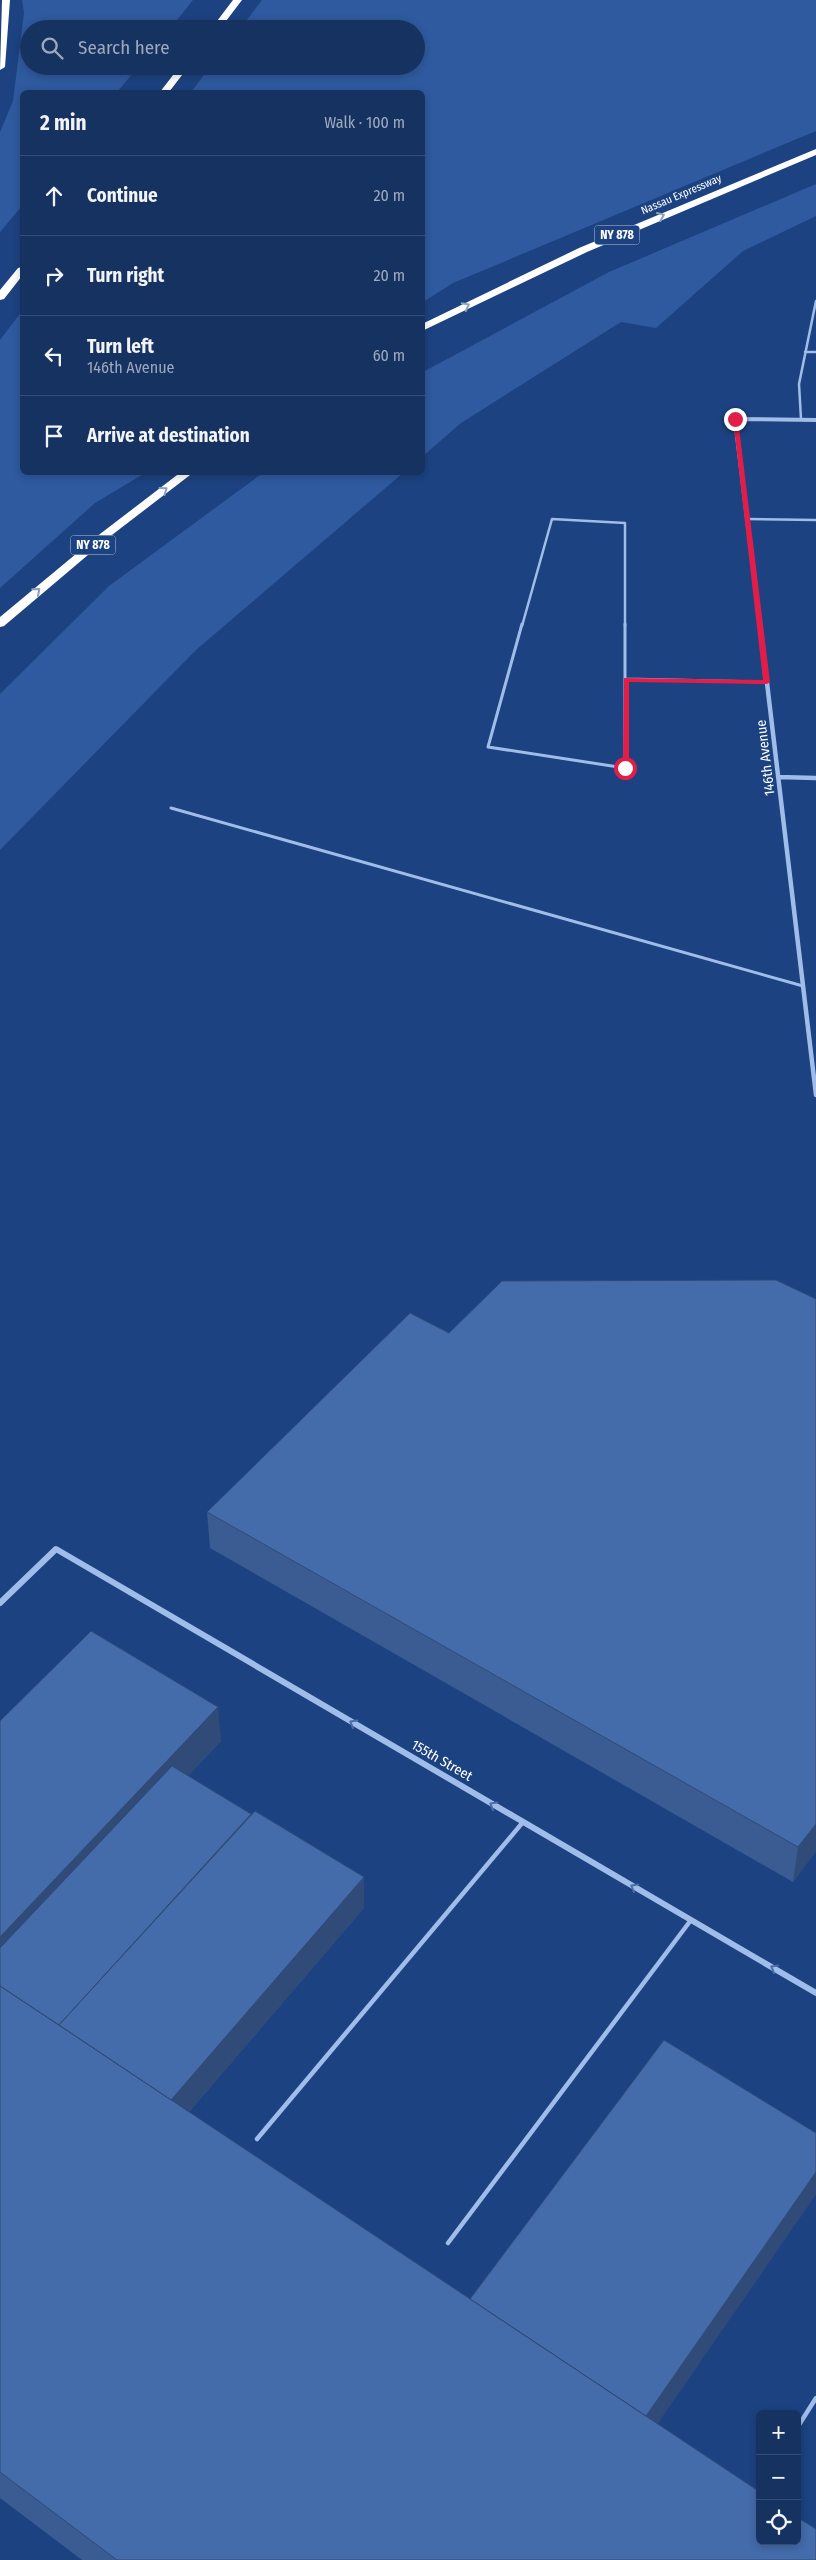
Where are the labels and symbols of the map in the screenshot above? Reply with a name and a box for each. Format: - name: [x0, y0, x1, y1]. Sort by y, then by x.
- street label: Nassau Expressway: [639, 172, 723, 217]
- one-way arrow: [656, 212, 665, 223]
- road number: NY 878: [594, 226, 640, 244]
- one-way arrow: [460, 302, 469, 312]
- route end: [724, 408, 747, 431]
- one-way arrow: [158, 487, 168, 496]
- road number: NY 878: [70, 536, 116, 554]
- one-way arrow: [31, 587, 40, 596]
- street label: 146th Avenue: [752, 719, 779, 797]
- route start: [614, 757, 637, 780]
- one-way arrow: [349, 1719, 358, 1729]
- street label: 155th Street: [408, 1736, 476, 1785]
- one-way arrow: [490, 1801, 499, 1811]
- one-way arrow: [630, 1883, 639, 1893]
- one-way arrow: [770, 1965, 779, 1975]

